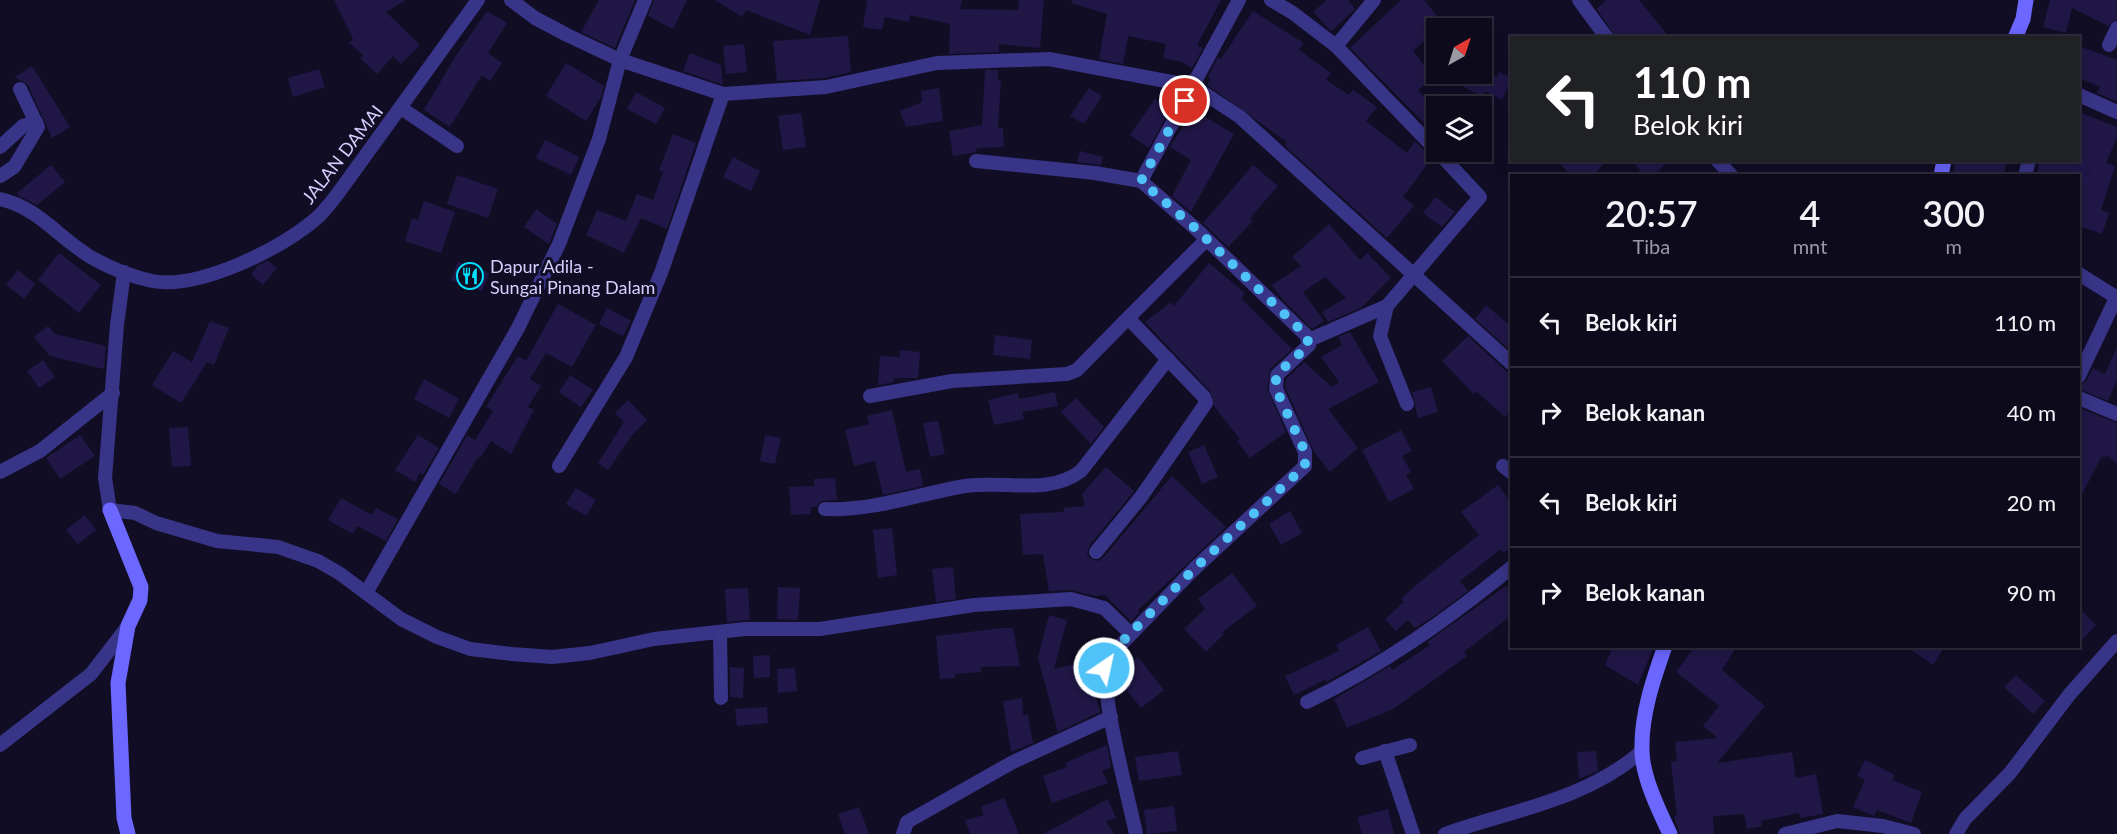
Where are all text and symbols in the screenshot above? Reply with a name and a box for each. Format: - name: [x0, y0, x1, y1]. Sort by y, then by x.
- north arrow: [1426, 18, 1492, 84]
- map controls: [1426, 18, 1492, 162]
- text: 110 m: [1633, 57, 1751, 107]
- icon: left: [1534, 60, 1612, 138]
- pin: [1159, 75, 1210, 126]
- icon: arrive: [1168, 84, 1201, 117]
- button: layers: [1426, 96, 1492, 162]
- street label: JALAN DAMAI: [297, 100, 387, 208]
- text: Belok kiri: [1633, 108, 1743, 141]
- text: 20:57: [1605, 191, 1698, 235]
- text: 4: [1800, 191, 1820, 235]
- text: 300: [1922, 191, 1985, 235]
- text: Tiba: [1632, 234, 1670, 258]
- text: mnt: [1793, 234, 1827, 258]
- text: m: [1945, 234, 1962, 258]
- place label: Dapur Adila - Sungai Pinang Dalam: [490, 255, 655, 298]
- restaurant icon: Dapur Adila - Sungai Pinang Dalam: [455, 261, 485, 291]
- icon: left: [1534, 306, 1567, 339]
- text: Belok kiri: [1585, 309, 1677, 336]
- text: 110 m: [1994, 309, 2056, 336]
- icon: right: [1534, 396, 1567, 429]
- text: Belok kanan: [1585, 399, 1705, 426]
- text: 40 m: [2007, 399, 2056, 426]
- icon: left: [1534, 486, 1567, 519]
- text: Belok kiri: [1585, 489, 1677, 516]
- text: 20 m: [2007, 489, 2056, 516]
- icon: right: [1534, 576, 1567, 609]
- text: Belok kanan: [1585, 579, 1705, 606]
- text: 90 m: [2007, 579, 2056, 606]
- position arrow: [1072, 636, 1136, 700]

